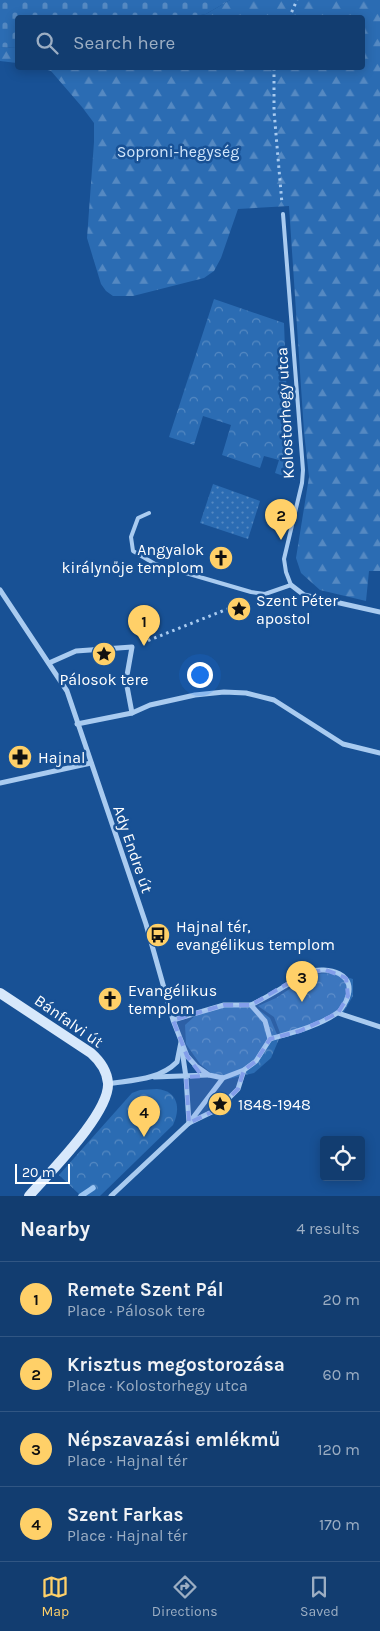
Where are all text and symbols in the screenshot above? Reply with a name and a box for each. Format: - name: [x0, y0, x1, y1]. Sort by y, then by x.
- search box: [15, 15, 365, 70]
- icon: search: [33, 29, 61, 57]
- text: Search here: [73, 32, 175, 54]
- park label: Soproni-hegység: [117, 142, 239, 161]
- street label: Kolostorhegy utca: [272, 347, 298, 479]
- pin: 2: [265, 499, 297, 540]
- place label: Angyalok királynője templom: [62, 540, 204, 577]
- church icon: Angyalok királynője templom: [208, 545, 234, 571]
- place label: Szent Péter apostol: [256, 591, 338, 628]
- place icon: Szent Péter apostol: [226, 596, 252, 622]
- pin: 1: [128, 605, 160, 646]
- place icon: Pálosok tere: [91, 641, 117, 667]
- your location: [187, 662, 213, 688]
- place label: Pálosok tere: [59, 670, 149, 689]
- pharmacy icon: Hajnal: [7, 744, 33, 770]
- place label: Hajnal: [38, 748, 85, 767]
- street label: Ady Endre út: [109, 803, 157, 895]
- place label: Hajnal tér, evangélikus templom: [176, 917, 335, 954]
- bus stop icon: Hajnal tér, evangélikus templom: [145, 922, 171, 948]
- pin: 3: [286, 961, 318, 1002]
- place label: Evangélikus templom: [128, 981, 217, 1018]
- church icon: Evangélikus templom: [97, 986, 123, 1012]
- street label: Bánfalvi út: [31, 990, 107, 1052]
- place icon: 1848-1948: [207, 1091, 233, 1117]
- place label: 1848-1948: [238, 1095, 311, 1114]
- pin: 4: [128, 1096, 160, 1137]
- map controls: [320, 1136, 365, 1181]
- button: locate: [320, 1136, 365, 1181]
- scale bar: [15, 1161, 70, 1184]
- text: 20 m: [22, 1164, 55, 1181]
- text: Nearby: [20, 1217, 90, 1241]
- text: 4 results: [296, 1219, 360, 1238]
- text: Remete Szent Pál: [67, 1279, 223, 1301]
- text: 1: [33, 1290, 39, 1309]
- text: 20 m: [322, 1290, 360, 1309]
- text: Place · Pálosok tere: [67, 1301, 205, 1320]
- text: Krisztus megostorozása: [67, 1354, 285, 1376]
- text: 2: [31, 1365, 41, 1384]
- text: 60 m: [323, 1365, 360, 1384]
- text: Place · Kolostorhegy utca: [67, 1376, 248, 1395]
- text: Népszavazási emlékmű: [67, 1429, 281, 1451]
- text: 3: [31, 1440, 41, 1459]
- text: 120 m: [317, 1440, 360, 1459]
- text: Place · Hajnal tér: [67, 1451, 187, 1470]
- text: Szent Farkas: [67, 1504, 184, 1526]
- text: 4: [31, 1515, 41, 1534]
- text: 170 m: [319, 1515, 360, 1534]
- text: Place · Hajnal tér: [67, 1526, 187, 1545]
- tab: Map: [41, 1573, 69, 1620]
- tab: Directions: [152, 1573, 218, 1620]
- tab: Saved: [300, 1573, 339, 1620]

